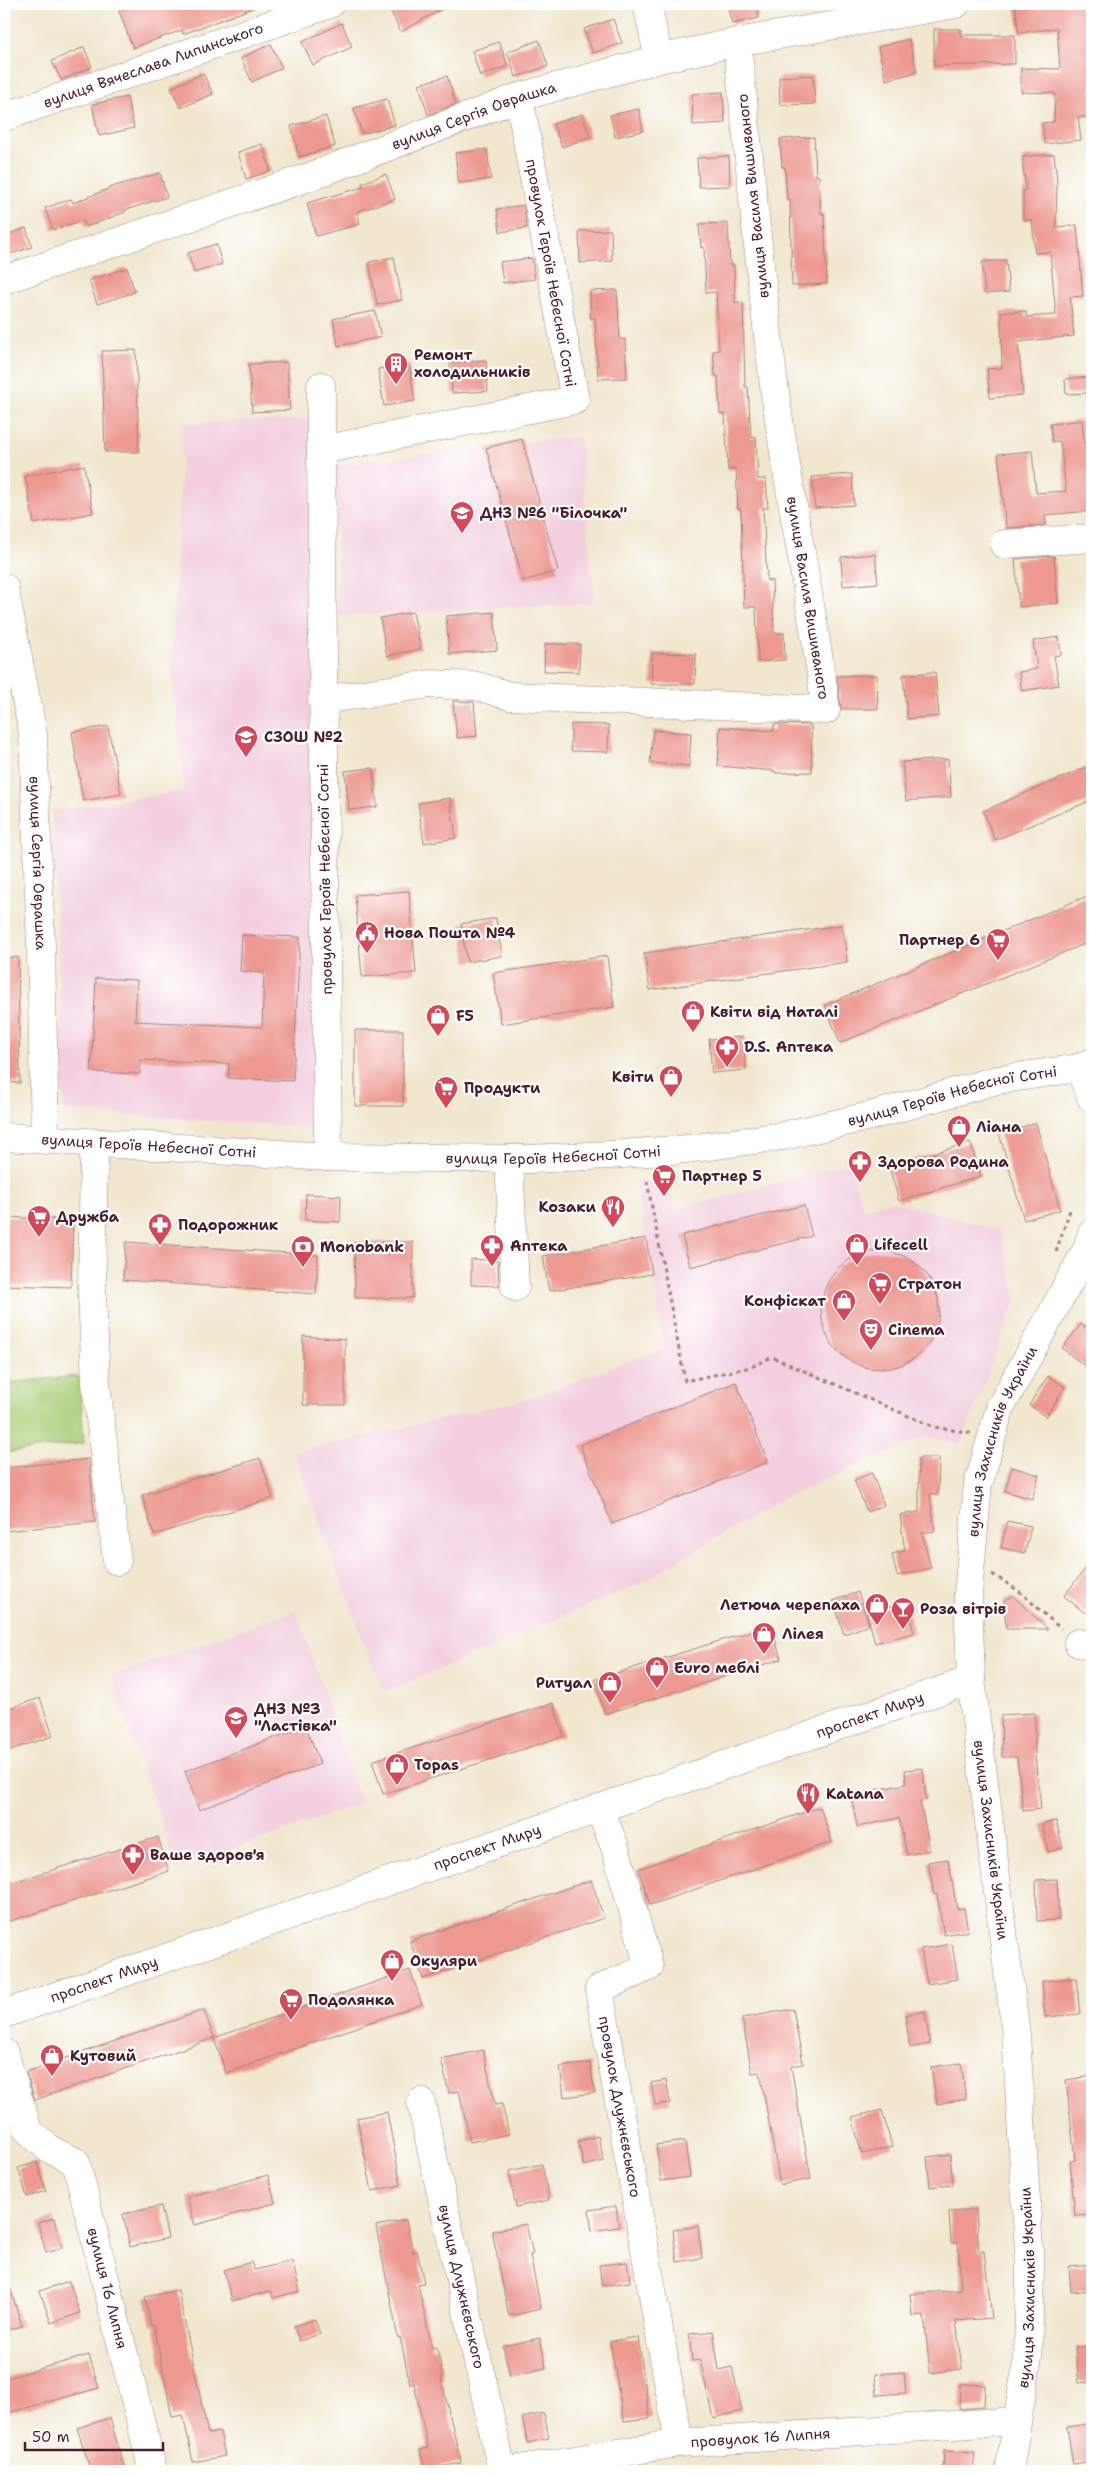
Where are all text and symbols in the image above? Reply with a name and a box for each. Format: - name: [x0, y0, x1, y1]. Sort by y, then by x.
- street label: вулиця Вячеслава Липинського: [41, 18, 266, 113]
- street label: вулиця Сергія Оврашка: [389, 77, 559, 155]
- street label: вулиця Василя Вишиваного: [732, 93, 774, 299]
- street label: провулок Героїв Небесної Сотні: [521, 157, 581, 389]
- place label: Ремонт холодильників: [414, 345, 530, 382]
- building icon: Ремонт холодильників: [383, 351, 409, 385]
- street label: вулиця Василя Вишиваного: [782, 495, 834, 701]
- school or university icon: ДНЗ №6 "Білочка": [449, 500, 475, 534]
- place label: ДНЗ №6 "Білочка": [480, 503, 628, 523]
- school or university icon: СЗОШ №2: [233, 724, 259, 758]
- place label: СЗОШ №2: [264, 727, 343, 747]
- street label: провулок Героїв Небесної Сотні: [313, 763, 337, 995]
- street label: вулиця Сергія Оврашка: [25, 776, 51, 951]
- public building icon: Нова Пошта №4: [354, 920, 380, 954]
- place label: Нова Пошта №4: [384, 923, 516, 943]
- supermarket icon: Партнер 6: [985, 927, 1011, 961]
- place label: Партнер 6: [899, 930, 980, 950]
- shop icon: Квіти від Наталі: [680, 999, 706, 1033]
- place label: Квіти від Наталі: [710, 1002, 838, 1022]
- shop icon: F5: [425, 1003, 451, 1037]
- place label: F5: [456, 1006, 474, 1026]
- pharmacy icon: D.S. Аптека: [714, 1034, 740, 1068]
- place label: D.S. Аптека: [744, 1037, 834, 1057]
- street label: вулиця Героїв Небесної Сотні: [846, 1061, 1058, 1131]
- shop icon: Квіти: [658, 1064, 684, 1098]
- place label: Квіти: [612, 1067, 655, 1087]
- supermarket icon: Продукти: [433, 1075, 459, 1109]
- place label: Продукти: [464, 1078, 541, 1098]
- shop icon: Ліана: [946, 1114, 972, 1148]
- place label: Ліана: [976, 1117, 1022, 1137]
- street label: вулиця Героїв Небесної Сотні: [41, 1129, 257, 1163]
- street label: вулиця Героїв Небесної Сотні: [446, 1141, 662, 1169]
- pharmacy icon: Здорова Родина: [847, 1149, 873, 1183]
- place label: Здорова Родина: [878, 1152, 1009, 1172]
- supermarket icon: Партнер 5: [651, 1163, 677, 1197]
- place label: Партнер 5: [682, 1166, 762, 1186]
- restaurant icon: Козаки: [600, 1194, 626, 1228]
- place label: Козаки: [538, 1197, 597, 1217]
- supermarket icon: Дружба: [26, 1204, 52, 1238]
- place label: Дружба: [56, 1207, 120, 1227]
- pharmacy icon: Подорожник: [147, 1212, 173, 1246]
- place label: Подорожник: [178, 1215, 279, 1235]
- shop icon: Lifecell: [844, 1232, 870, 1266]
- pharmacy icon: Аптека: [479, 1233, 505, 1267]
- bank icon: Monobank: [290, 1234, 316, 1268]
- place label: Lifecell: [874, 1235, 928, 1255]
- place label: Аптека: [510, 1236, 568, 1256]
- place label: Monobank: [320, 1237, 404, 1257]
- supermarket icon: Стратон: [867, 1271, 893, 1305]
- place label: Стратон: [898, 1274, 962, 1294]
- shop icon: Конфіскат: [831, 1288, 857, 1322]
- place label: Конфіскат: [744, 1291, 826, 1311]
- theatre icon: Cinema: [858, 1317, 884, 1351]
- place label: Cinema: [888, 1320, 945, 1340]
- street label: вулиця Захисників України: [963, 1342, 1042, 1538]
- shop icon: Летюча черепаха: [864, 1592, 890, 1626]
- place label: Летюча черепаха: [720, 1595, 861, 1615]
- bar icon: Роза вітрів: [890, 1596, 916, 1630]
- place label: Роза вітрів: [920, 1599, 1006, 1619]
- shop icon: Лілея: [751, 1621, 777, 1655]
- place label: Лілея: [782, 1624, 824, 1644]
- shop icon: Euro меблі: [644, 1655, 670, 1689]
- place label: Euro меблі: [674, 1658, 760, 1678]
- shop icon: Ритуал: [597, 1670, 623, 1704]
- place label: Ритуал: [536, 1673, 592, 1693]
- street label: проспект Миру: [813, 1687, 926, 1743]
- place label: ДНЗ №3 "Ластівка": [254, 1699, 337, 1736]
- school or university icon: ДНЗ №3 "Ластівка": [223, 1705, 249, 1739]
- street label: вулиця Захисників України: [969, 1739, 1013, 1941]
- shop icon: Topas: [384, 1752, 410, 1786]
- place label: Topas: [414, 1755, 459, 1775]
- restaurant icon: Katana: [795, 1781, 821, 1815]
- place label: Katana: [826, 1784, 885, 1804]
- street label: проспект Миру: [431, 1819, 543, 1875]
- pharmacy icon: Ваше здоров'я: [120, 1842, 146, 1876]
- place label: Ваше здоров'я: [150, 1845, 265, 1865]
- shop icon: Окуляри: [379, 1948, 405, 1982]
- place label: Окуляри: [410, 1951, 478, 1971]
- street label: проспект Миру: [48, 1952, 161, 2007]
- supermarket icon: Подолянка: [278, 1987, 304, 2021]
- place label: Подолянка: [308, 1990, 395, 2010]
- street label: провулок Длужнєвського: [594, 2014, 646, 2199]
- shop icon: Кутовий: [39, 2043, 65, 2077]
- place label: Кутовий: [70, 2046, 137, 2066]
- street label: вулиця Захисників України: [1013, 2186, 1040, 2390]
- street label: вулиця Длужнєвського: [434, 2202, 489, 2371]
- street label: вулиця 16 Липня: [83, 2226, 132, 2351]
- scale bar: [25, 2420, 162, 2452]
- street label: провулок 16 Липня: [690, 2423, 831, 2452]
- text: 50 m: [32, 2427, 70, 2447]

